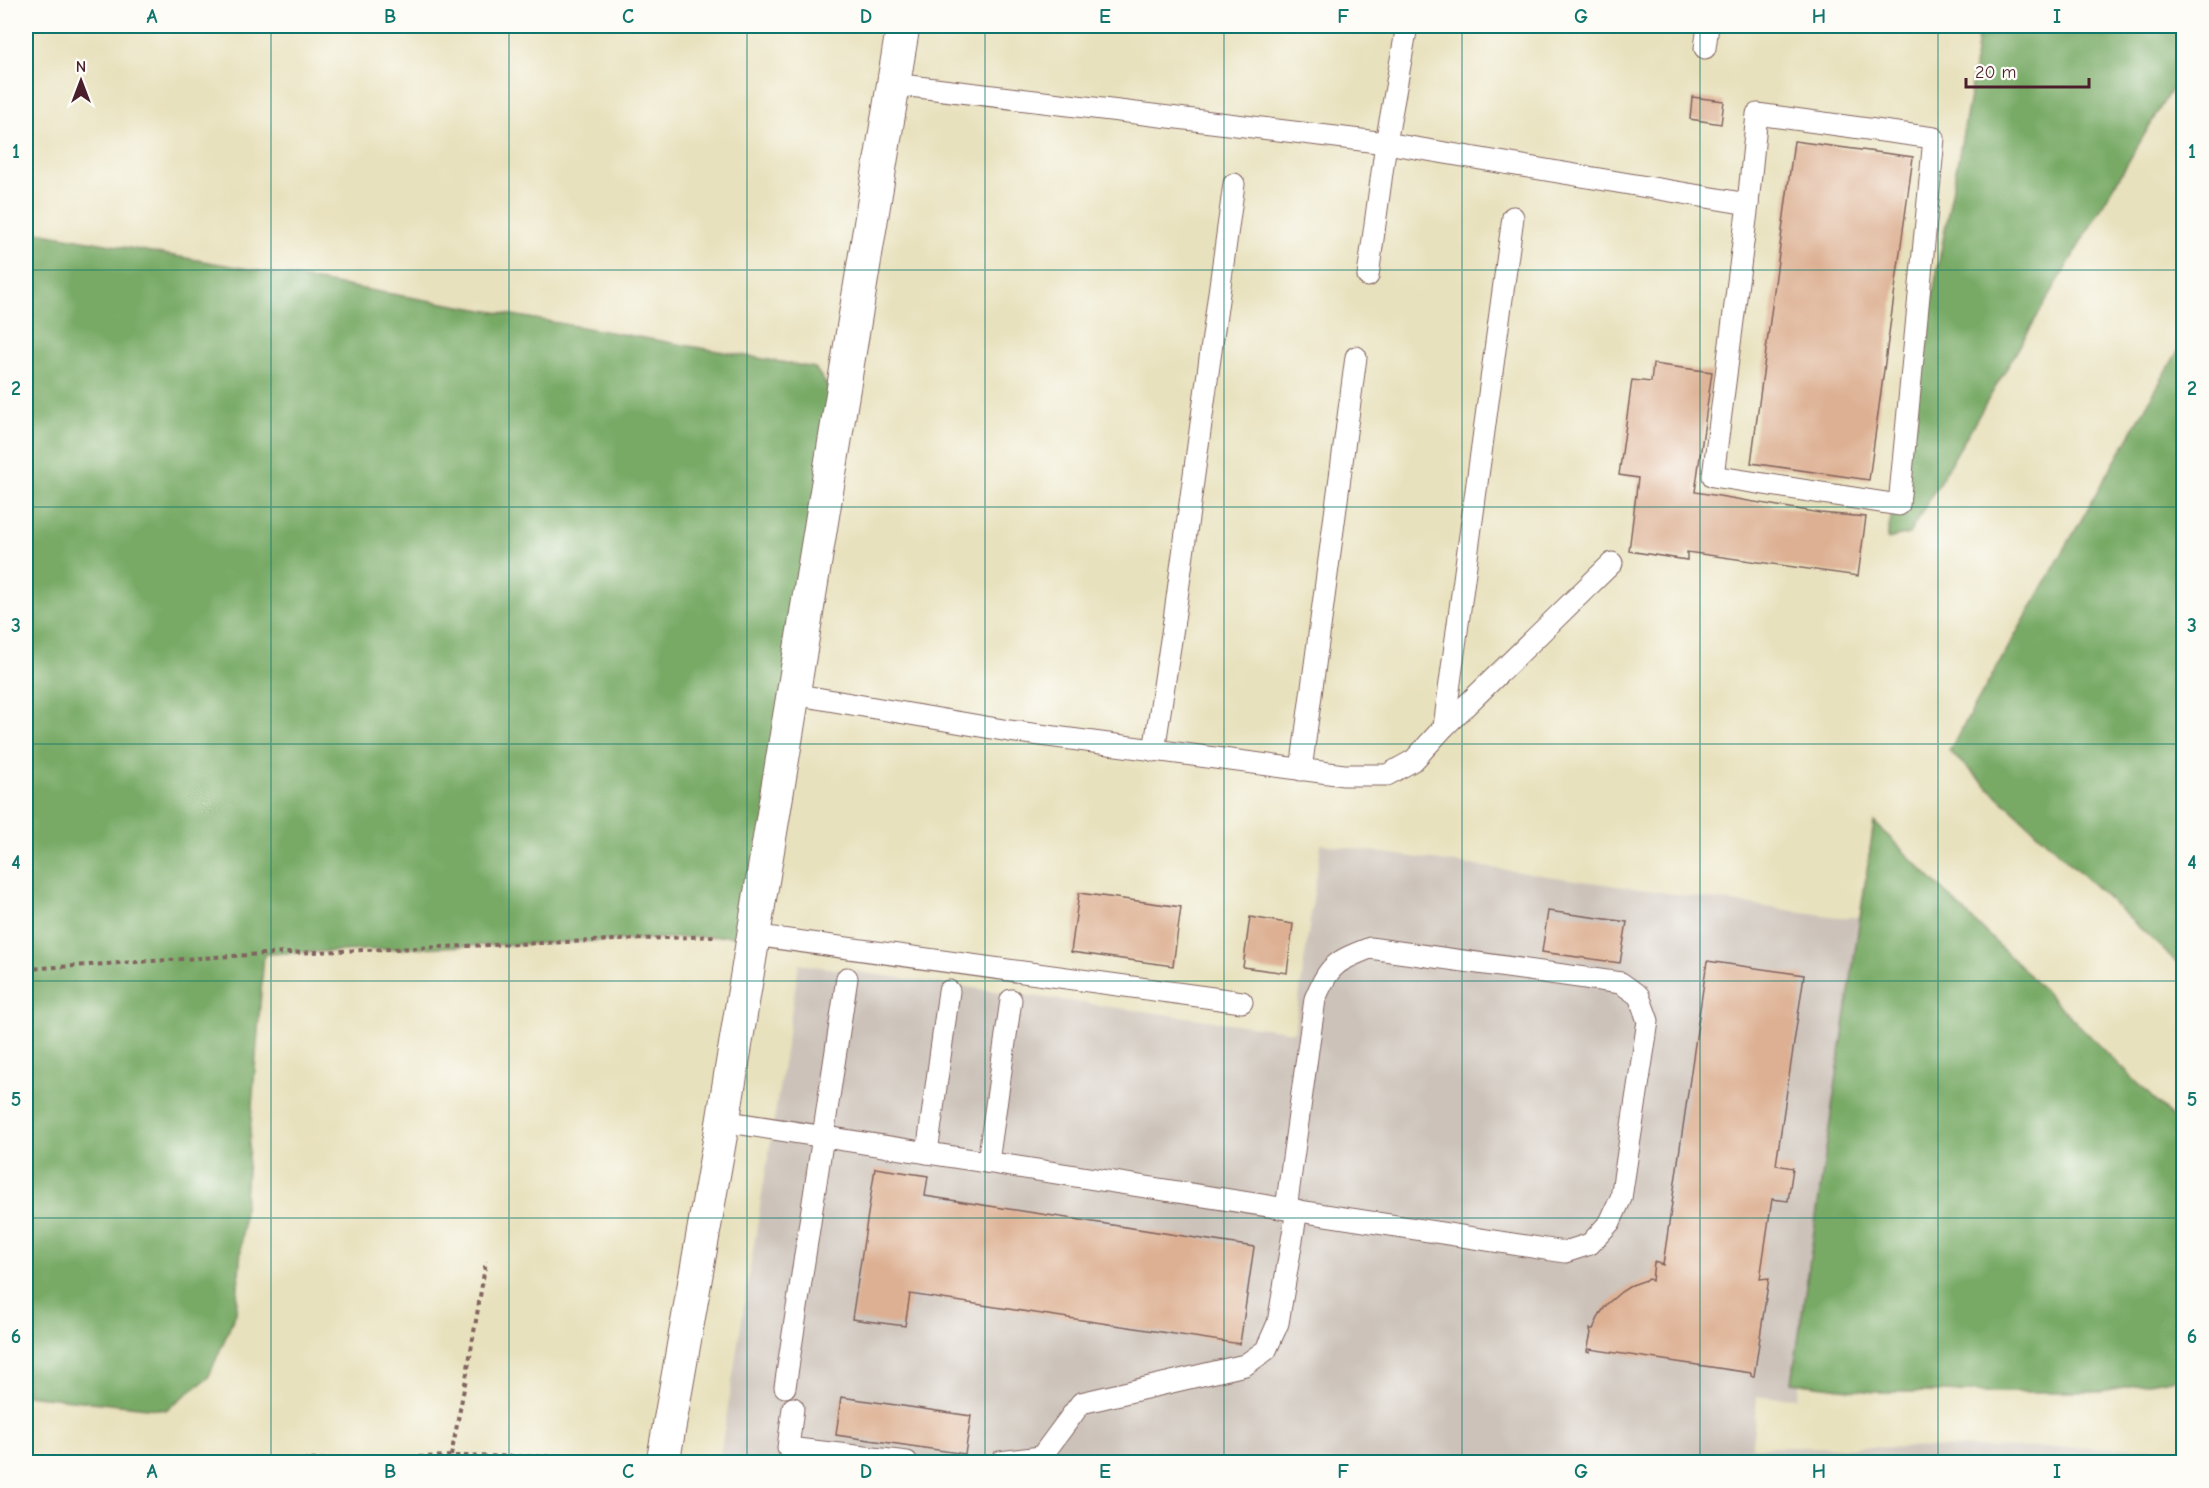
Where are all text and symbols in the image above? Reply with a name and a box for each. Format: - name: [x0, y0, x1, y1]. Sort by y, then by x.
- text: A: [146, 5, 158, 28]
- text: B: [384, 5, 396, 28]
- text: C: [622, 5, 634, 28]
- text: D: [860, 5, 872, 28]
- text: E: [1099, 5, 1111, 28]
- text: F: [1337, 5, 1349, 28]
- text: G: [1574, 5, 1588, 28]
- text: H: [1812, 5, 1826, 28]
- text: I: [2053, 5, 2061, 28]
- north arrow: [51, 51, 111, 111]
- scale bar: [1966, 51, 2089, 89]
- text: N: [76, 58, 86, 76]
- text: 20 m: [1975, 62, 2016, 83]
- text: 1: [12, 140, 20, 163]
- text: 1: [2188, 140, 2196, 163]
- text: 2: [11, 377, 21, 400]
- text: 2: [2187, 377, 2197, 400]
- text: 3: [11, 614, 21, 637]
- text: 3: [2187, 614, 2197, 637]
- text: 4: [11, 851, 21, 874]
- text: 4: [2187, 851, 2197, 874]
- text: 5: [11, 1088, 21, 1111]
- text: 5: [2187, 1088, 2197, 1111]
- text: 6: [11, 1325, 21, 1348]
- text: 6: [2187, 1325, 2197, 1348]
- text: A: [146, 1460, 158, 1483]
- text: B: [384, 1460, 396, 1483]
- text: C: [622, 1460, 634, 1483]
- text: D: [860, 1460, 872, 1483]
- text: E: [1099, 1460, 1111, 1483]
- text: F: [1337, 1460, 1349, 1483]
- text: G: [1574, 1460, 1588, 1483]
- text: H: [1812, 1460, 1826, 1483]
- text: I: [2053, 1460, 2061, 1483]

